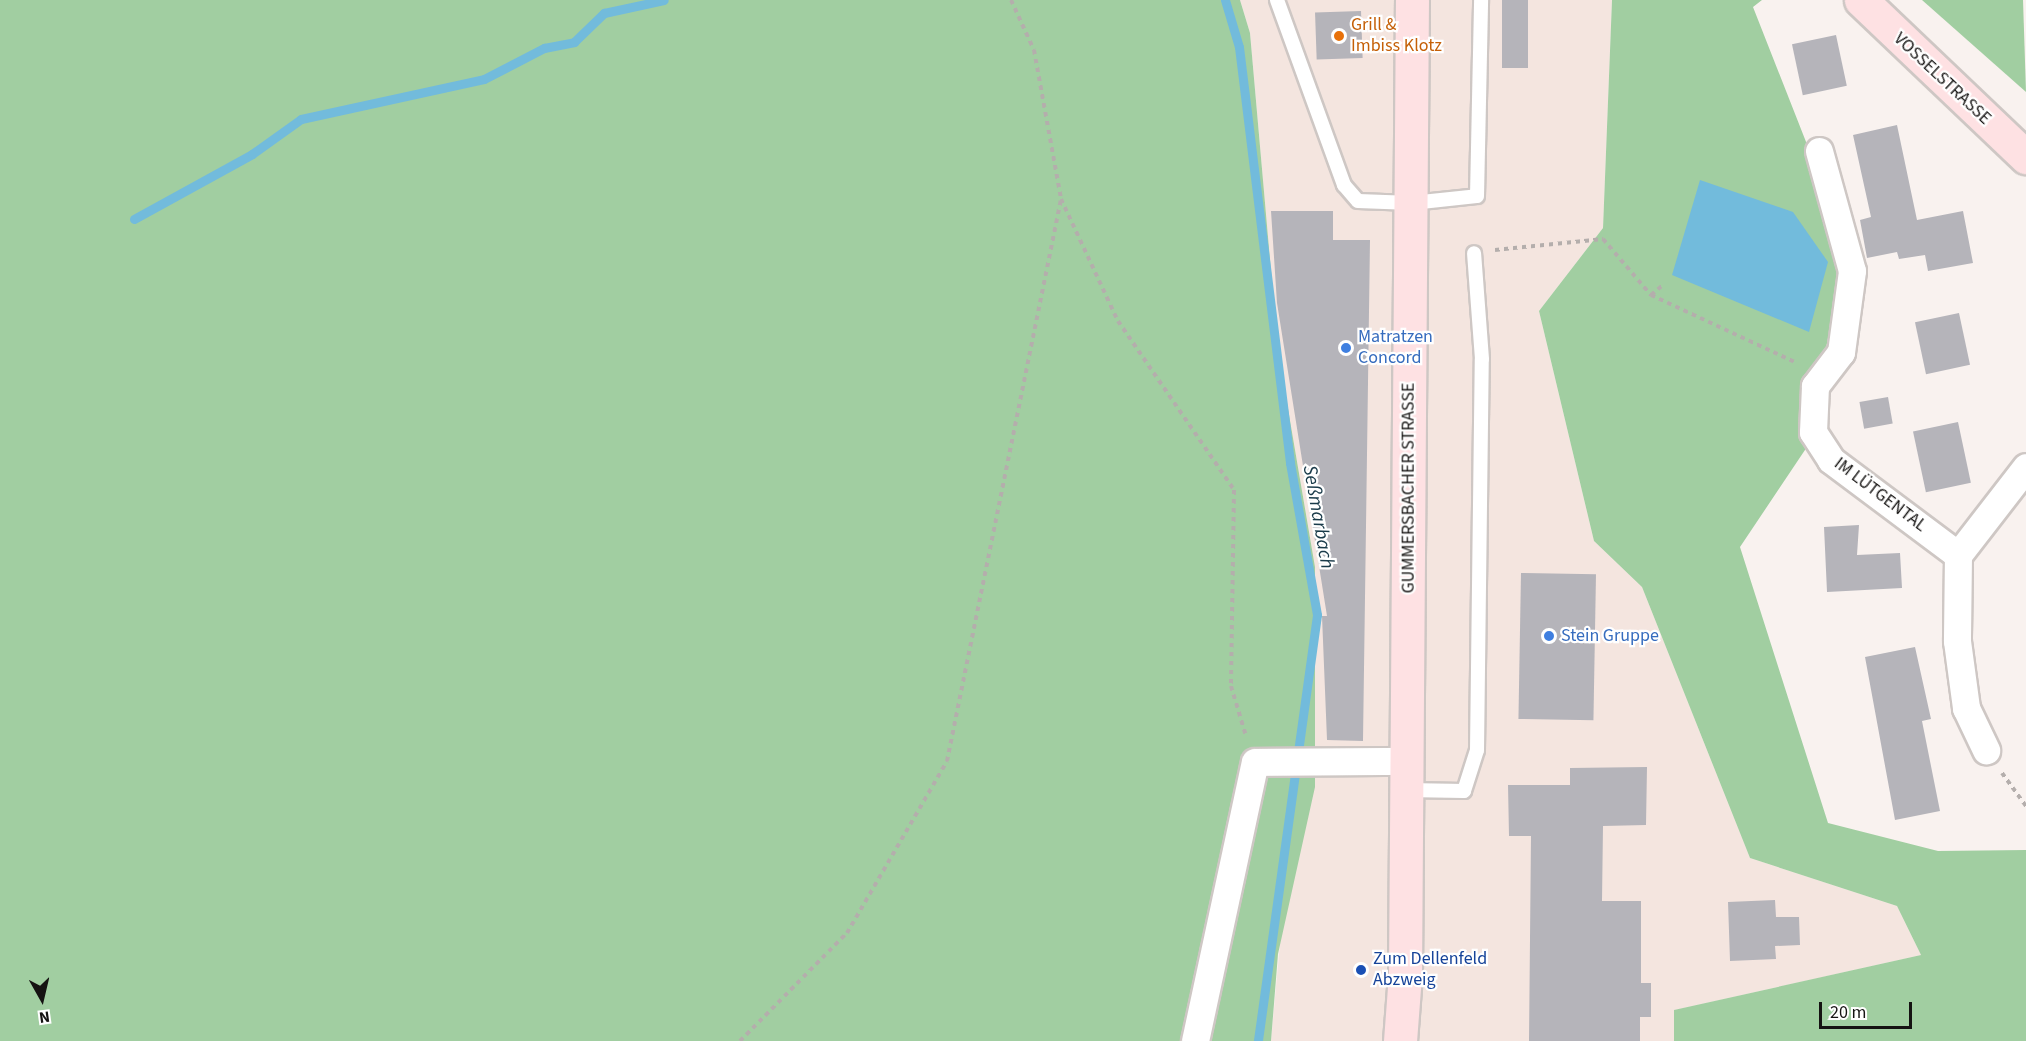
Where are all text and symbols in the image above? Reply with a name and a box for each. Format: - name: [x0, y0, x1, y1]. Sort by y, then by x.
- place label: Grill & Imbiss Klotz: [1351, 15, 1442, 57]
- street label: VOSSELSTRASSE: [1889, 28, 1995, 130]
- marker: Grill & Imbiss Klotz: [1332, 29, 1346, 43]
- place label: Matratzen Concord: [1358, 327, 1433, 370]
- marker: Matratzen Concord: [1339, 341, 1353, 355]
- street label: GUMMERSBACHER STRASSE: [1398, 383, 1420, 593]
- street label: IM LÜTGENTAL: [1830, 453, 1930, 537]
- water label: Seßmarbach: [1297, 463, 1339, 571]
- place label: Stein Gruppe: [1561, 625, 1659, 647]
- marker: Stein Gruppe: [1542, 629, 1556, 643]
- place label: Zum Dellenfeld Abzweig: [1373, 949, 1487, 992]
- marker: Zum Dellenfeld Abzweig: [1354, 963, 1368, 977]
- north arrow: [12, 969, 72, 1029]
- scale bar: [1822, 990, 1915, 1028]
- text: 20 m: [1830, 1000, 1866, 1025]
- text: N: [38, 1005, 51, 1028]

